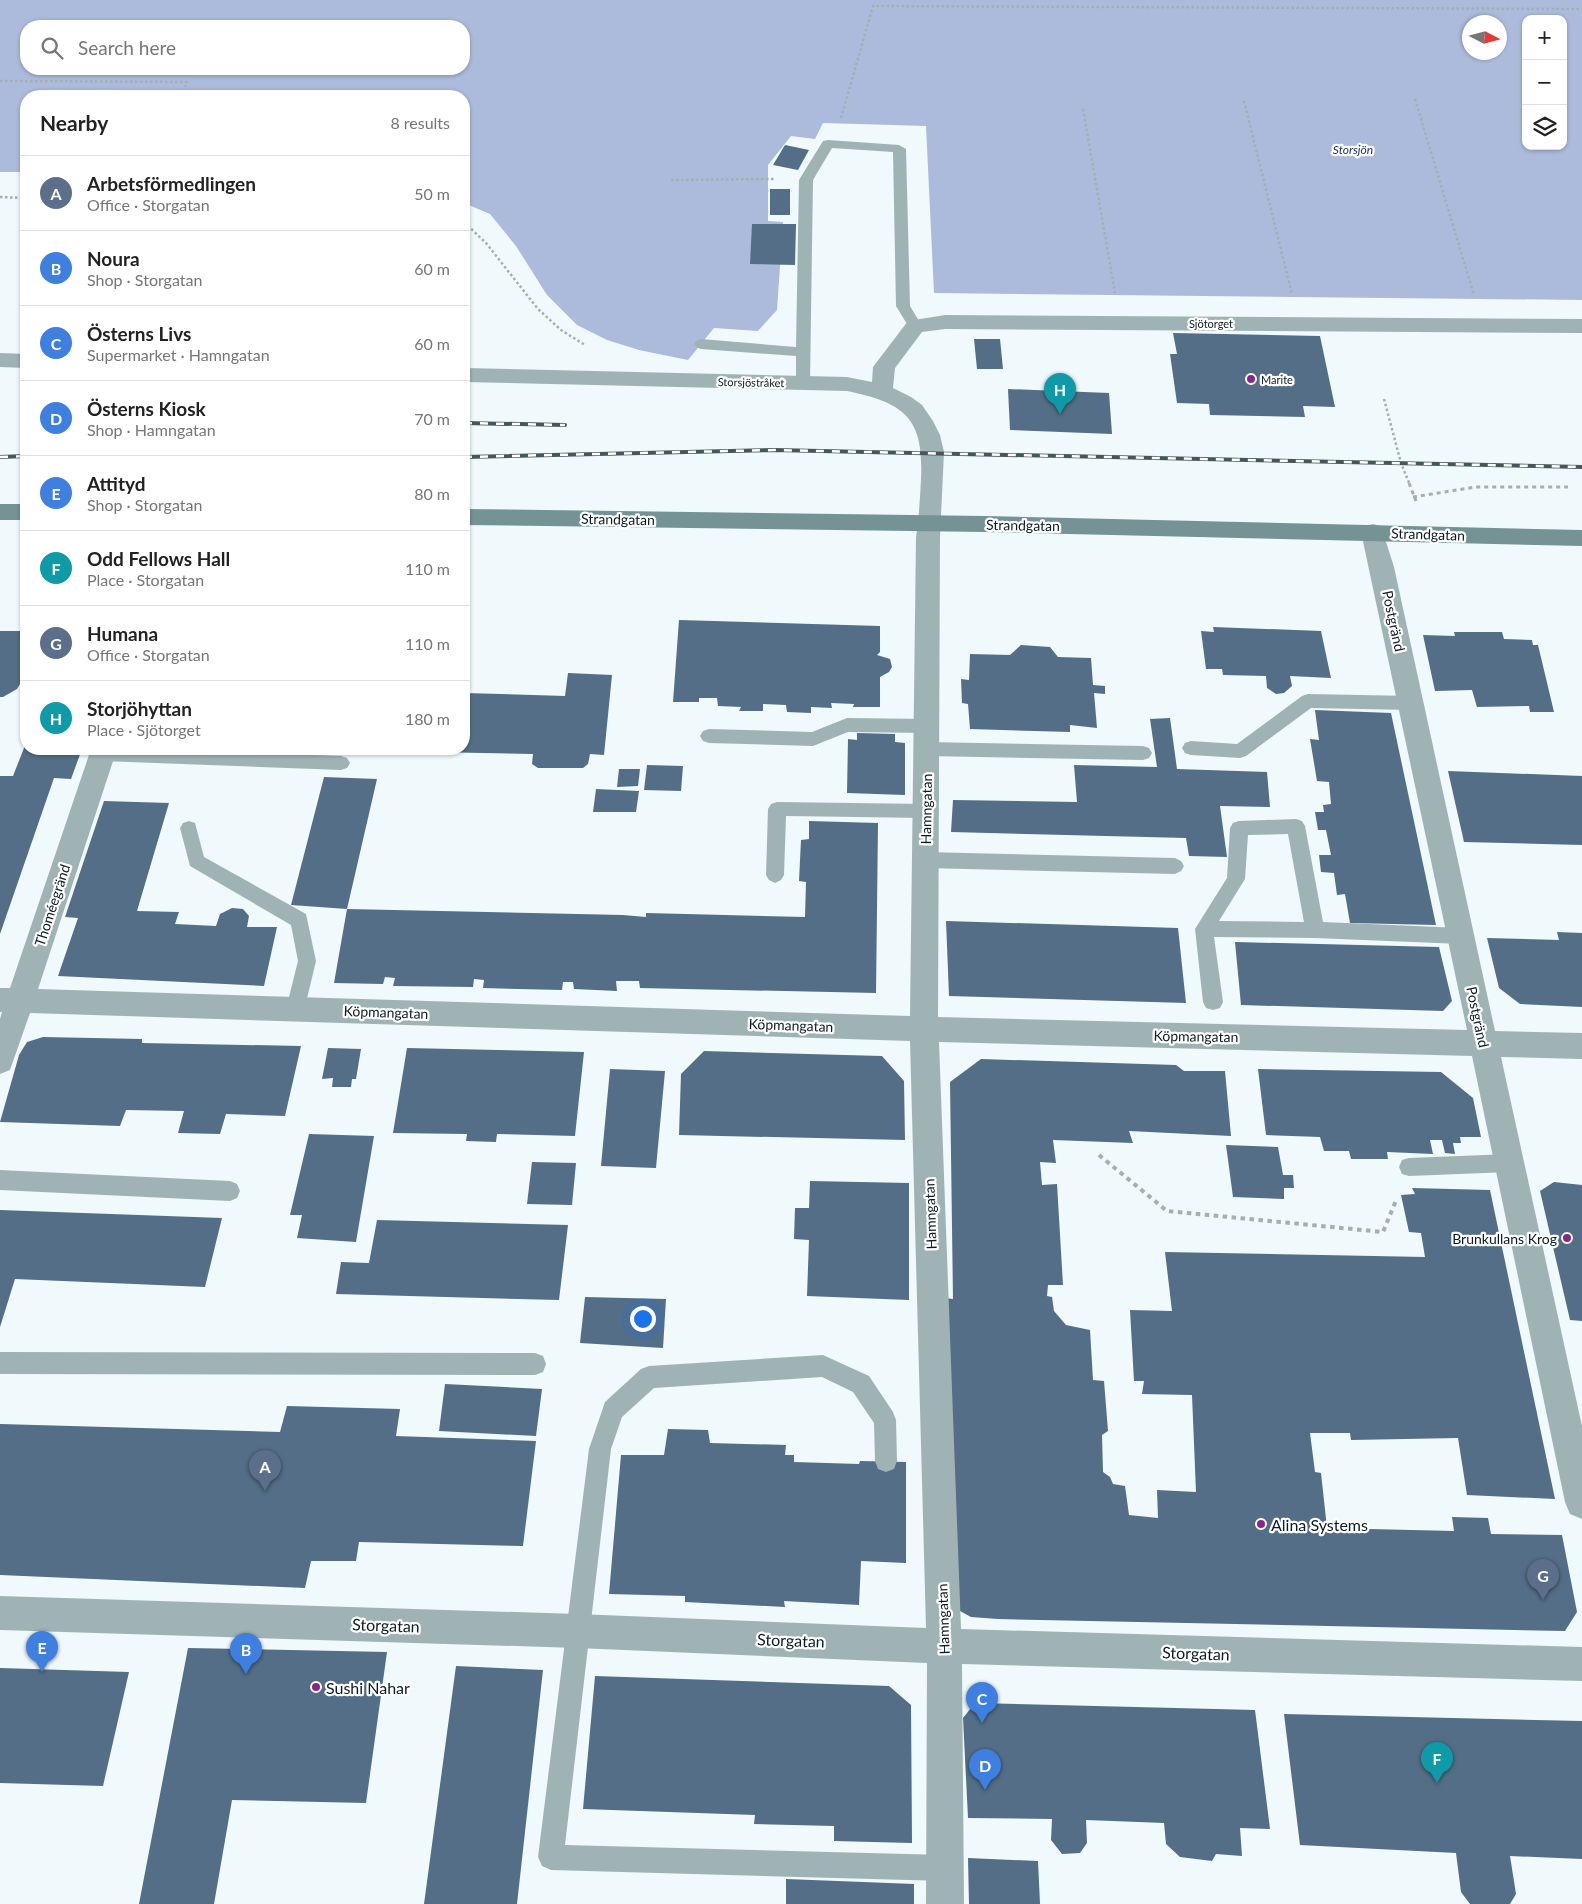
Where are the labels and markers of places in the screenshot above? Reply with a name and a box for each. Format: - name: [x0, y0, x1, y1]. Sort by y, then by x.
- pin: H: [1044, 373, 1076, 414]
- marker: Marite: [1245, 373, 1257, 385]
- place label: Marite: [1261, 373, 1293, 386]
- place label: Brunkullans Krog: [1452, 1230, 1557, 1247]
- marker: Brunkullans Krog: [1561, 1232, 1573, 1244]
- pin: A: [249, 1450, 281, 1491]
- place label: Alina Systems: [1271, 1515, 1368, 1534]
- marker: Alina Systems: [1255, 1518, 1267, 1530]
- pin: G: [1527, 1559, 1559, 1600]
- pin: E: [26, 1631, 58, 1672]
- pin: B: [230, 1633, 262, 1674]
- place label: Sushi Nahar: [326, 1678, 410, 1697]
- marker: Sushi Nahar: [310, 1681, 322, 1693]
- pin: C: [966, 1682, 998, 1723]
- pin: F: [1421, 1742, 1453, 1783]
- pin: D: [969, 1749, 1001, 1790]

